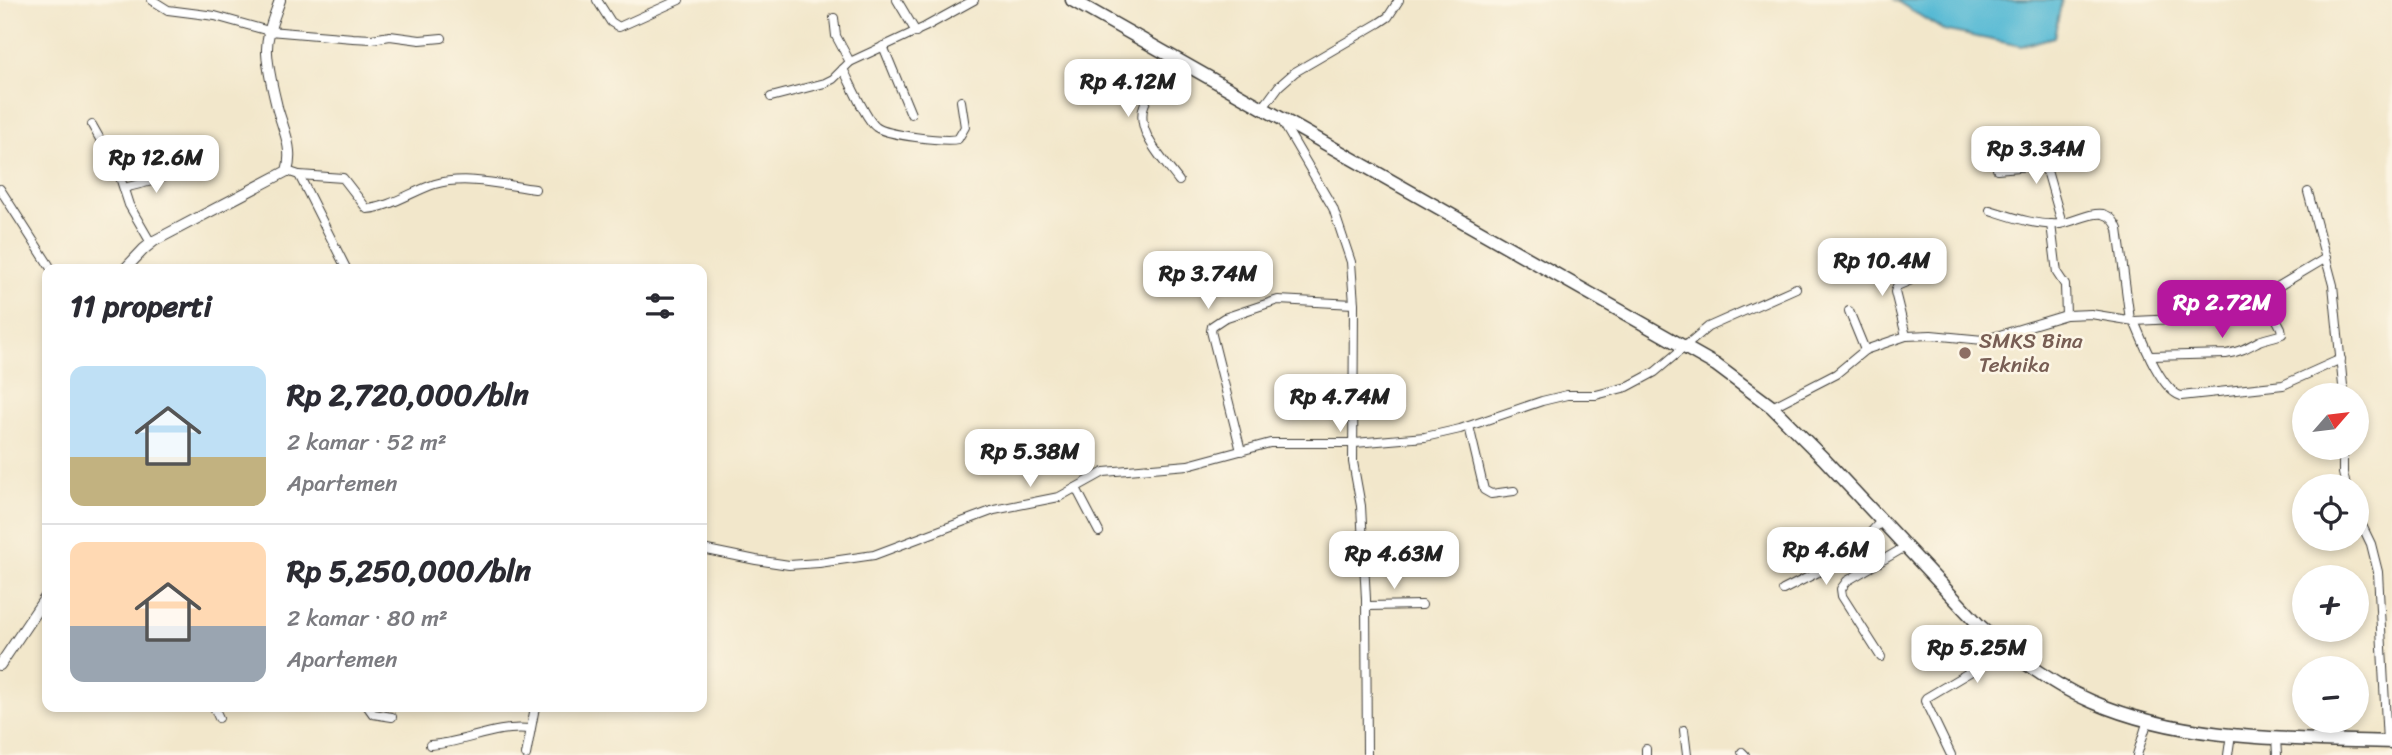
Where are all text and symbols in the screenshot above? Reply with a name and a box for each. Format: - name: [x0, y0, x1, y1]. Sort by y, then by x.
- pin: Rp 4.12M: [1056, 60, 1200, 119]
- text: Rp 4.12M: [1080, 61, 1176, 102]
- pin: Rp 3.34M: [1964, 127, 2108, 186]
- text: Rp 3.34M: [1987, 128, 2085, 169]
- pin: Rp 12.6M: [84, 136, 228, 195]
- text: Rp 12.6M: [109, 137, 203, 178]
- pin: Rp 10.4M: [1810, 238, 1954, 298]
- text: Rp 10.4M: [1834, 240, 1930, 281]
- pin: Rp 3.74M: [1136, 252, 1280, 311]
- text: Rp 3.74M: [1159, 253, 1257, 294]
- text: 11 properti: [70, 279, 212, 333]
- pin: Rp 2.72M: [2150, 280, 2294, 340]
- text: Rp 2.72M: [2173, 282, 2271, 323]
- icon: filters: [641, 287, 679, 325]
- place label: SMKS Bina Teknika: [1979, 322, 2083, 384]
- marker: SMKS Bina Teknika: [1957, 345, 1973, 361]
- text: Rp 2,720,000/bln: [287, 368, 529, 422]
- pin: Rp 4.74M: [1268, 374, 1412, 434]
- text: Rp 4.74M: [1290, 376, 1390, 417]
- north arrow: [2292, 383, 2370, 460]
- map controls: [2292, 383, 2369, 733]
- icon: home: [126, 394, 210, 478]
- text: 2 kamar · 52 m²: [287, 422, 447, 463]
- pin: Rp 5.38M: [958, 430, 1102, 489]
- text: Rp 5.38M: [981, 431, 1079, 472]
- text: Apartemen: [287, 463, 397, 504]
- button: locate: [2292, 474, 2369, 551]
- pin: Rp 4.6M: [1761, 528, 1891, 587]
- text: Rp 4.6M: [1783, 529, 1869, 570]
- pin: Rp 4.63M: [1322, 532, 1466, 591]
- text: Rp 4.63M: [1345, 533, 1443, 574]
- text: Rp 5,250,000/bln: [287, 544, 531, 598]
- button: +: [2292, 565, 2369, 642]
- icon: home: [126, 570, 210, 654]
- text: 2 kamar · 80 m²: [287, 598, 448, 639]
- pin: Rp 5.25M: [1905, 626, 2049, 685]
- text: Rp 5.25M: [1927, 627, 2027, 668]
- text: Apartemen: [287, 639, 397, 680]
- button: −: [2292, 656, 2369, 733]

